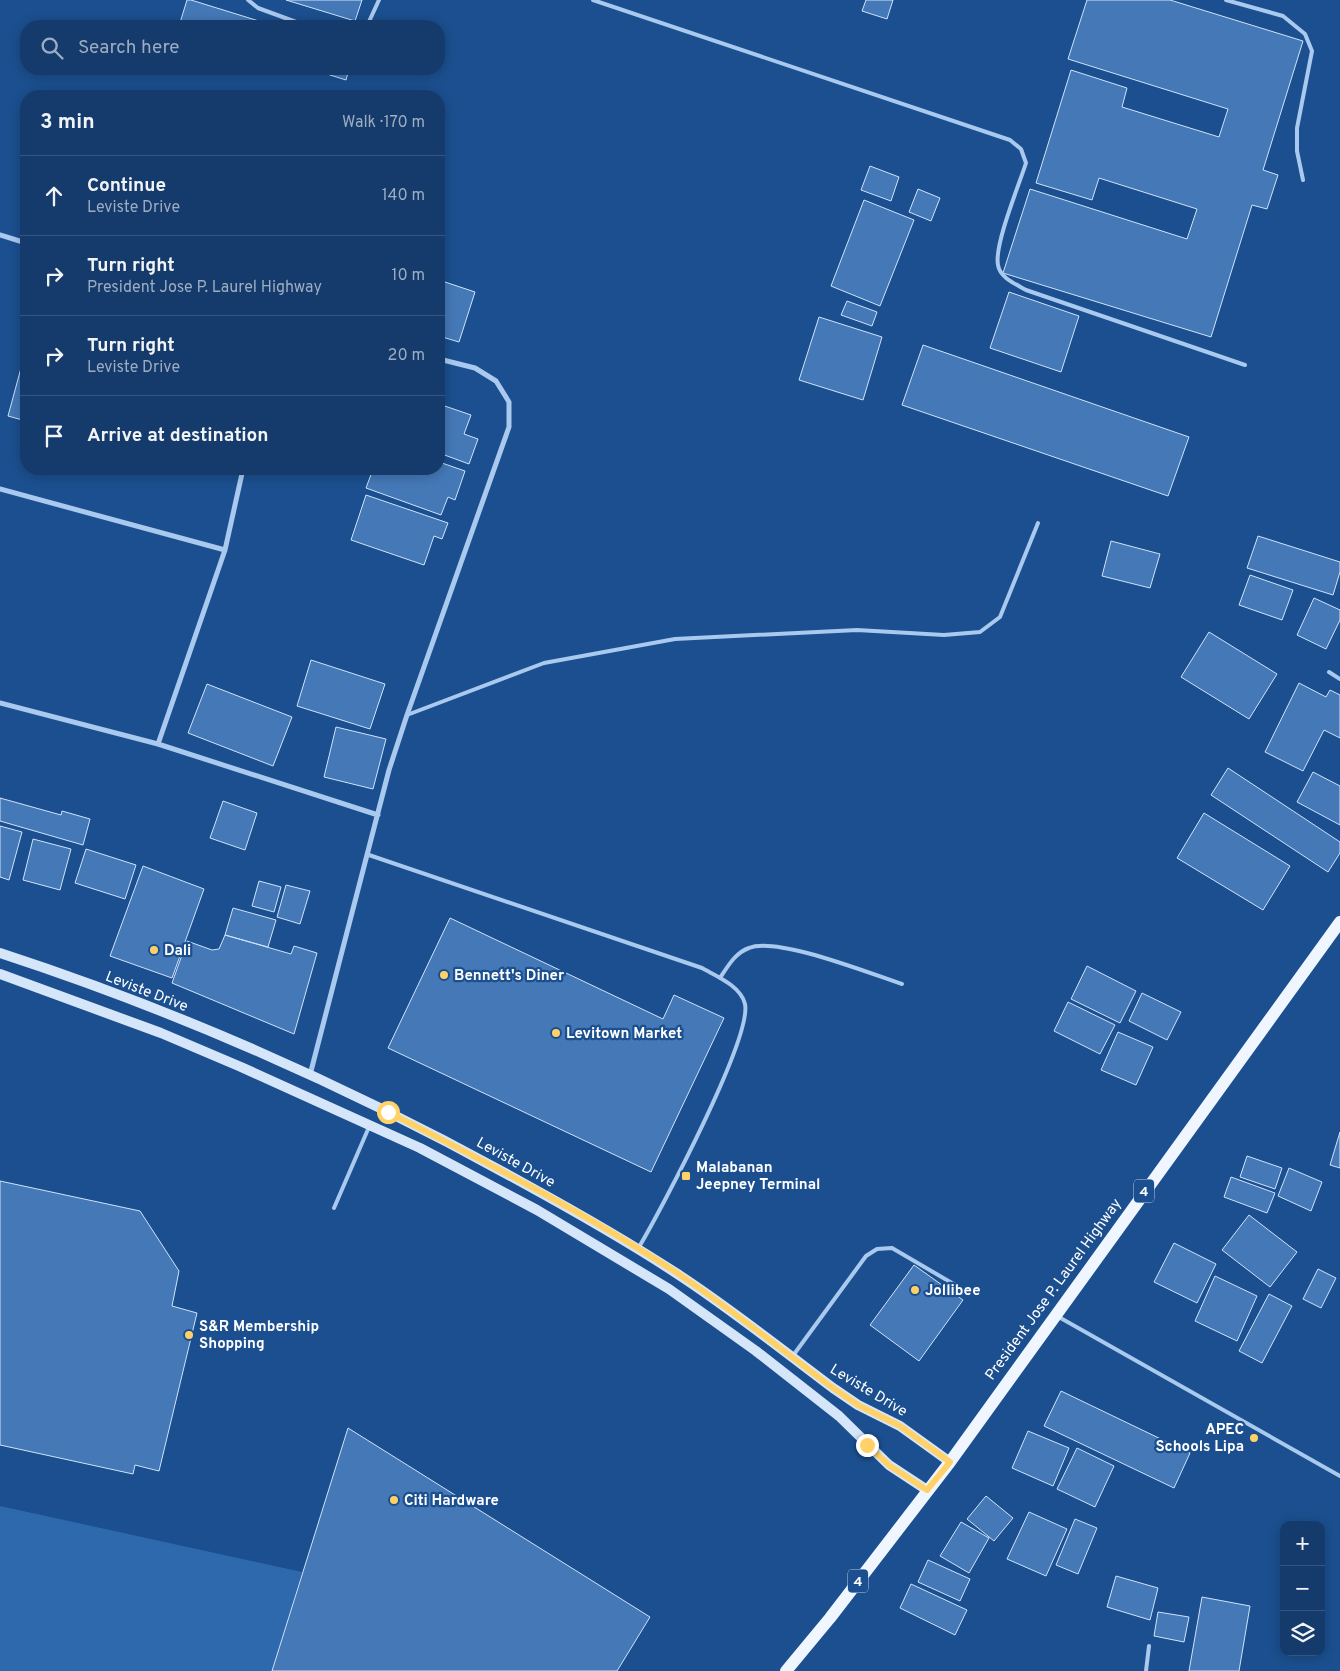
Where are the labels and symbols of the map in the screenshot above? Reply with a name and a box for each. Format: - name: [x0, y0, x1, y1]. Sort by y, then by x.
- place label: Dali: [164, 942, 191, 961]
- marker: Dali: [148, 944, 160, 956]
- place label: Bennett's Diner: [454, 967, 565, 986]
- street label: Leviste Drive: [102, 968, 191, 1017]
- marker: Bennett's Diner: [438, 969, 450, 981]
- place label: Levitown Market: [566, 1025, 682, 1044]
- marker: Levitown Market: [550, 1027, 562, 1039]
- route start: [377, 1101, 400, 1124]
- street label: Leviste Drive: [473, 1134, 558, 1193]
- place label: Malabanan Jeepney Terminal: [696, 1159, 820, 1195]
- marker: Malabanan Jeepney Terminal: [680, 1170, 692, 1182]
- road number: 4: [1134, 1180, 1154, 1202]
- street label: President Jose P. Laurel Highway: [982, 1195, 1127, 1385]
- place label: Jollibee: [925, 1282, 981, 1301]
- marker: Jollibee: [909, 1284, 921, 1296]
- place label: S&R Membership Shopping: [199, 1318, 319, 1354]
- marker: S&R Membership Shopping: [183, 1329, 195, 1341]
- street label: Leviste Drive: [826, 1361, 910, 1422]
- place label: APEC Schools Lipa: [1156, 1421, 1244, 1457]
- marker: APEC Schools Lipa: [1248, 1432, 1260, 1444]
- route end: [856, 1434, 879, 1457]
- place label: Citi Hardware: [404, 1492, 499, 1511]
- marker: Citi Hardware: [388, 1494, 400, 1506]
- road number: 4: [848, 1570, 868, 1592]

